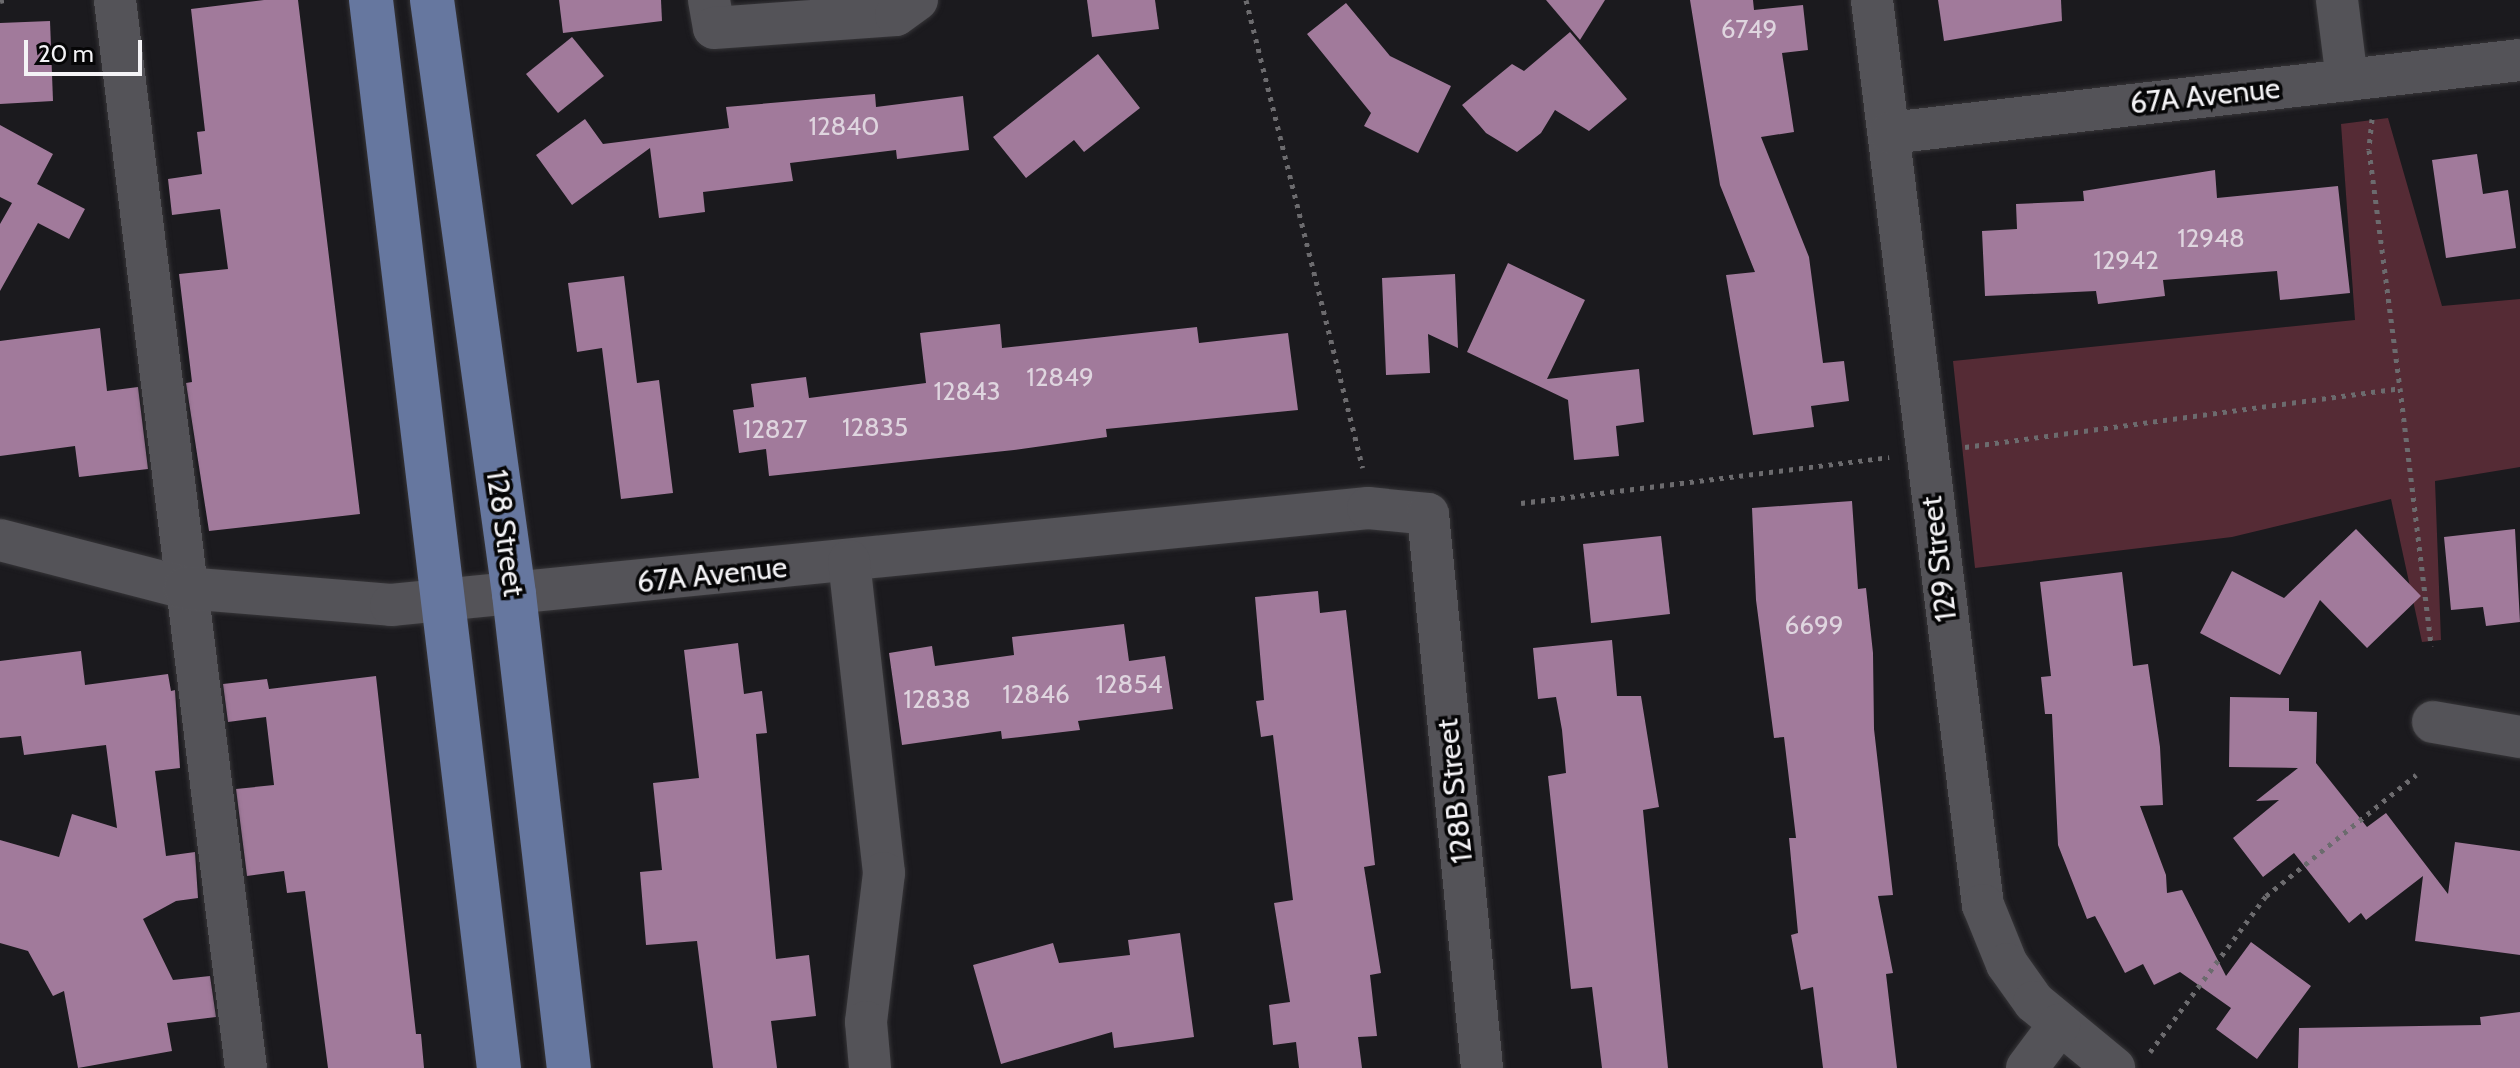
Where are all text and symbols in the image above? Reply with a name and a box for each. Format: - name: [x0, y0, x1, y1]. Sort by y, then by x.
- house number: 6749: [1721, 14, 1777, 46]
- scale bar: [28, 24, 146, 74]
- text: 20 m: [38, 39, 94, 68]
- street label: 67A Avenue: [2128, 70, 2282, 122]
- house number: 12840: [808, 111, 880, 143]
- house number: 12948: [2177, 223, 2245, 255]
- house number: 12942: [2093, 245, 2159, 277]
- house number: 12849: [1026, 362, 1094, 394]
- house number: 12843: [934, 376, 1000, 408]
- house number: 12835: [842, 412, 908, 444]
- house number: 12827: [743, 414, 807, 446]
- street label: 128 Street: [478, 467, 532, 599]
- street label: 129 Street: [1913, 494, 1965, 624]
- street label: 67A Avenue: [635, 549, 789, 601]
- house number: 6699: [1784, 610, 1844, 642]
- house number: 12854: [1096, 669, 1162, 701]
- house number: 12846: [1002, 679, 1070, 711]
- house number: 12838: [903, 684, 971, 716]
- street label: 128B Street: [1429, 717, 1481, 865]

